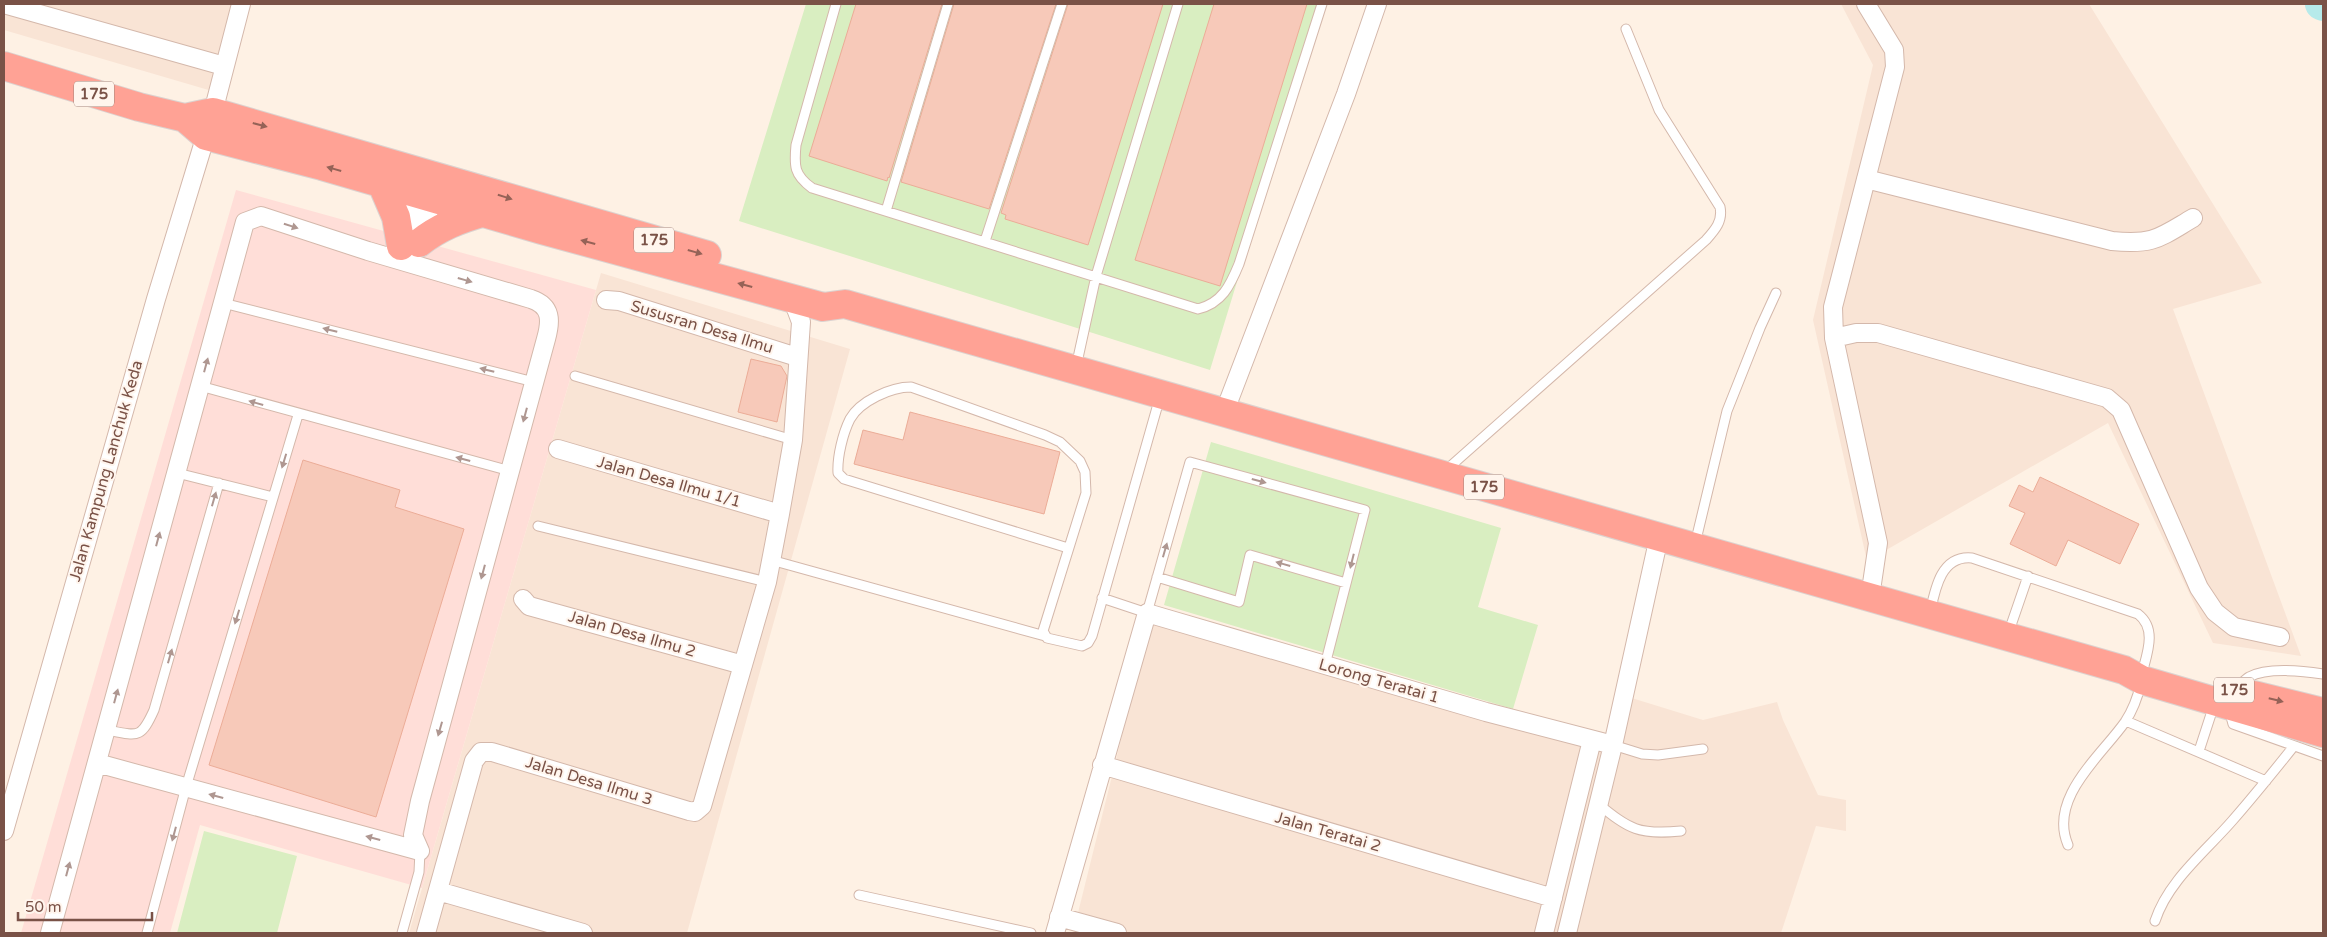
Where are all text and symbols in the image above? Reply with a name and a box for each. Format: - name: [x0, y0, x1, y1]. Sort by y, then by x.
- road number: 175: [74, 82, 114, 106]
- one-way arrow: [253, 122, 268, 130]
- one-way arrow: [327, 165, 342, 173]
- one-way arrow: [498, 194, 513, 201]
- one-way arrow: [284, 222, 299, 230]
- road number: 175: [634, 228, 674, 252]
- one-way arrow: [580, 238, 595, 246]
- one-way arrow: [688, 248, 703, 256]
- one-way arrow: [458, 276, 473, 284]
- one-way arrow: [737, 281, 752, 289]
- street label: Sususran Desa Ilmu: [628, 296, 776, 358]
- one-way arrow: [322, 326, 337, 334]
- street label: Jalan Kampung Lanchuk Keda: [65, 358, 147, 584]
- one-way arrow: [202, 358, 210, 373]
- one-way arrow: [480, 366, 495, 374]
- one-way arrow: [248, 398, 263, 406]
- one-way arrow: [521, 408, 529, 423]
- street label: Jalan Desa Ilmu 1/1: [595, 452, 743, 512]
- one-way arrow: [279, 454, 287, 469]
- one-way arrow: [456, 454, 471, 462]
- road number: 175: [1464, 474, 1504, 500]
- one-way arrow: [1252, 477, 1267, 485]
- one-way arrow: [211, 492, 219, 507]
- one-way arrow: [155, 531, 163, 546]
- one-way arrow: [1162, 542, 1170, 557]
- one-way arrow: [1348, 554, 1356, 569]
- one-way arrow: [1275, 560, 1290, 568]
- one-way arrow: [479, 565, 487, 580]
- street label: Jalan Desa Ilmu 2: [566, 606, 698, 662]
- one-way arrow: [233, 610, 241, 625]
- one-way arrow: [166, 648, 174, 663]
- street label: Lorong Teratai 1: [1316, 654, 1442, 708]
- road number: 175: [2214, 678, 2254, 702]
- one-way arrow: [112, 688, 120, 703]
- one-way arrow: [2269, 696, 2284, 704]
- one-way arrow: [436, 722, 444, 737]
- street label: Jalan Desa Ilmu 3: [523, 752, 655, 810]
- one-way arrow: [209, 791, 224, 799]
- street label: Jalan Teratai 2: [1273, 807, 1383, 857]
- one-way arrow: [170, 827, 178, 842]
- one-way arrow: [366, 834, 381, 842]
- one-way arrow: [64, 862, 72, 877]
- scale bar: [18, 890, 151, 922]
- text: 50 m: [25, 898, 62, 916]

